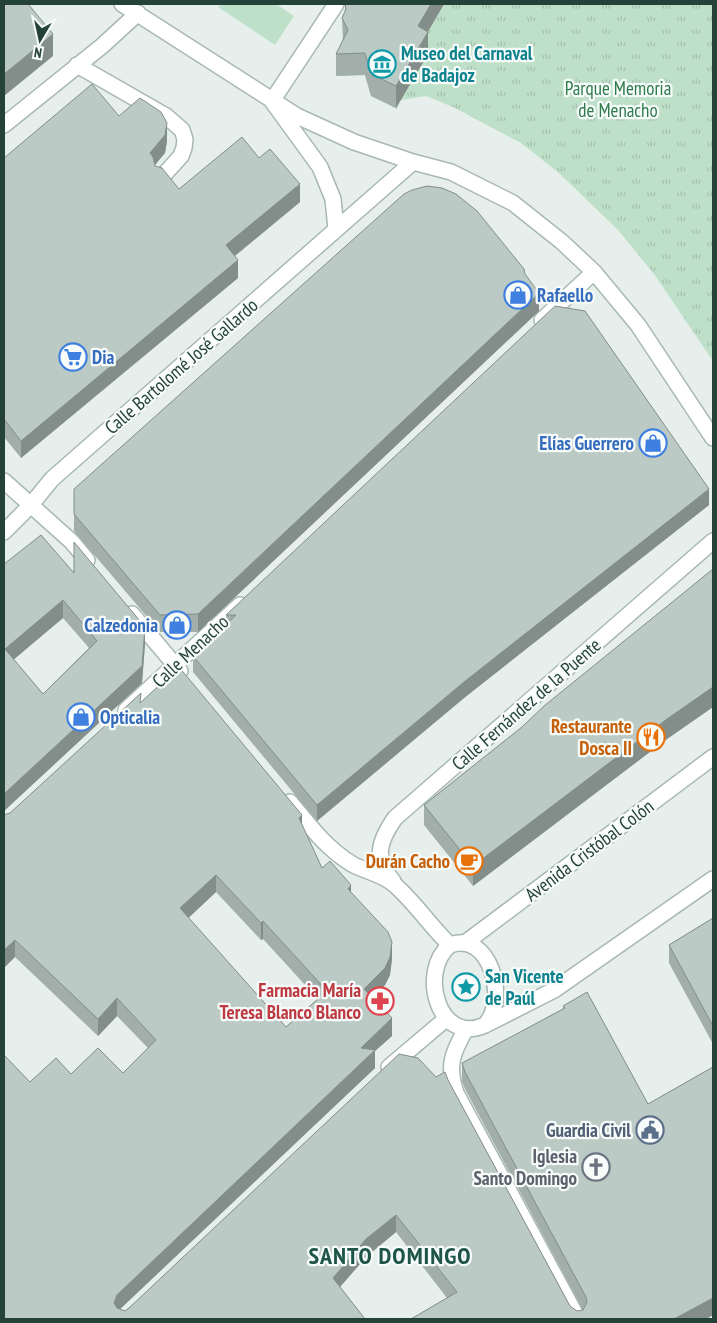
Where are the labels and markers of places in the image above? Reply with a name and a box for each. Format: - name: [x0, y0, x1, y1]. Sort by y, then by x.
- place label: Museo del Carnaval de Badajoz: [401, 41, 533, 87]
- museum icon: Museo del Carnaval de Badajoz: [367, 49, 397, 79]
- shop icon: Rafaello: [503, 280, 533, 310]
- place label: Rafaello: [537, 283, 593, 307]
- supermarket icon: Dia: [58, 342, 88, 372]
- place label: Dia: [92, 345, 114, 369]
- shop icon: Elías Guerrero: [638, 428, 668, 458]
- place label: Elías Guerrero: [539, 431, 634, 455]
- shop icon: Calzedonia: [162, 610, 192, 640]
- place label: Calzedonia: [84, 613, 158, 637]
- shop icon: Opticalia: [66, 702, 96, 732]
- place label: Opticalia: [100, 705, 160, 729]
- place label: Restaurante Dosca II: [551, 714, 632, 760]
- restaurant icon: Restaurante Dosca II: [636, 722, 666, 752]
- cafe icon: Durán Cacho: [454, 846, 484, 876]
- place label: Durán Cacho: [366, 849, 450, 873]
- place label: San Vicente de Paúl: [485, 964, 564, 1010]
- place icon: San Vicente de Paúl: [451, 972, 481, 1002]
- place label: Farmacia María Teresa Blanco Blanco: [220, 978, 361, 1024]
- pharmacy icon: Farmacia María Teresa Blanco Blanco: [365, 986, 395, 1016]
- public building icon: Guardia Civil: [635, 1115, 665, 1145]
- place label: Guardia Civil: [546, 1118, 631, 1142]
- place label: Iglesia Santo Domingo: [474, 1144, 577, 1190]
- church icon: Iglesia Santo Domingo: [581, 1152, 611, 1182]

